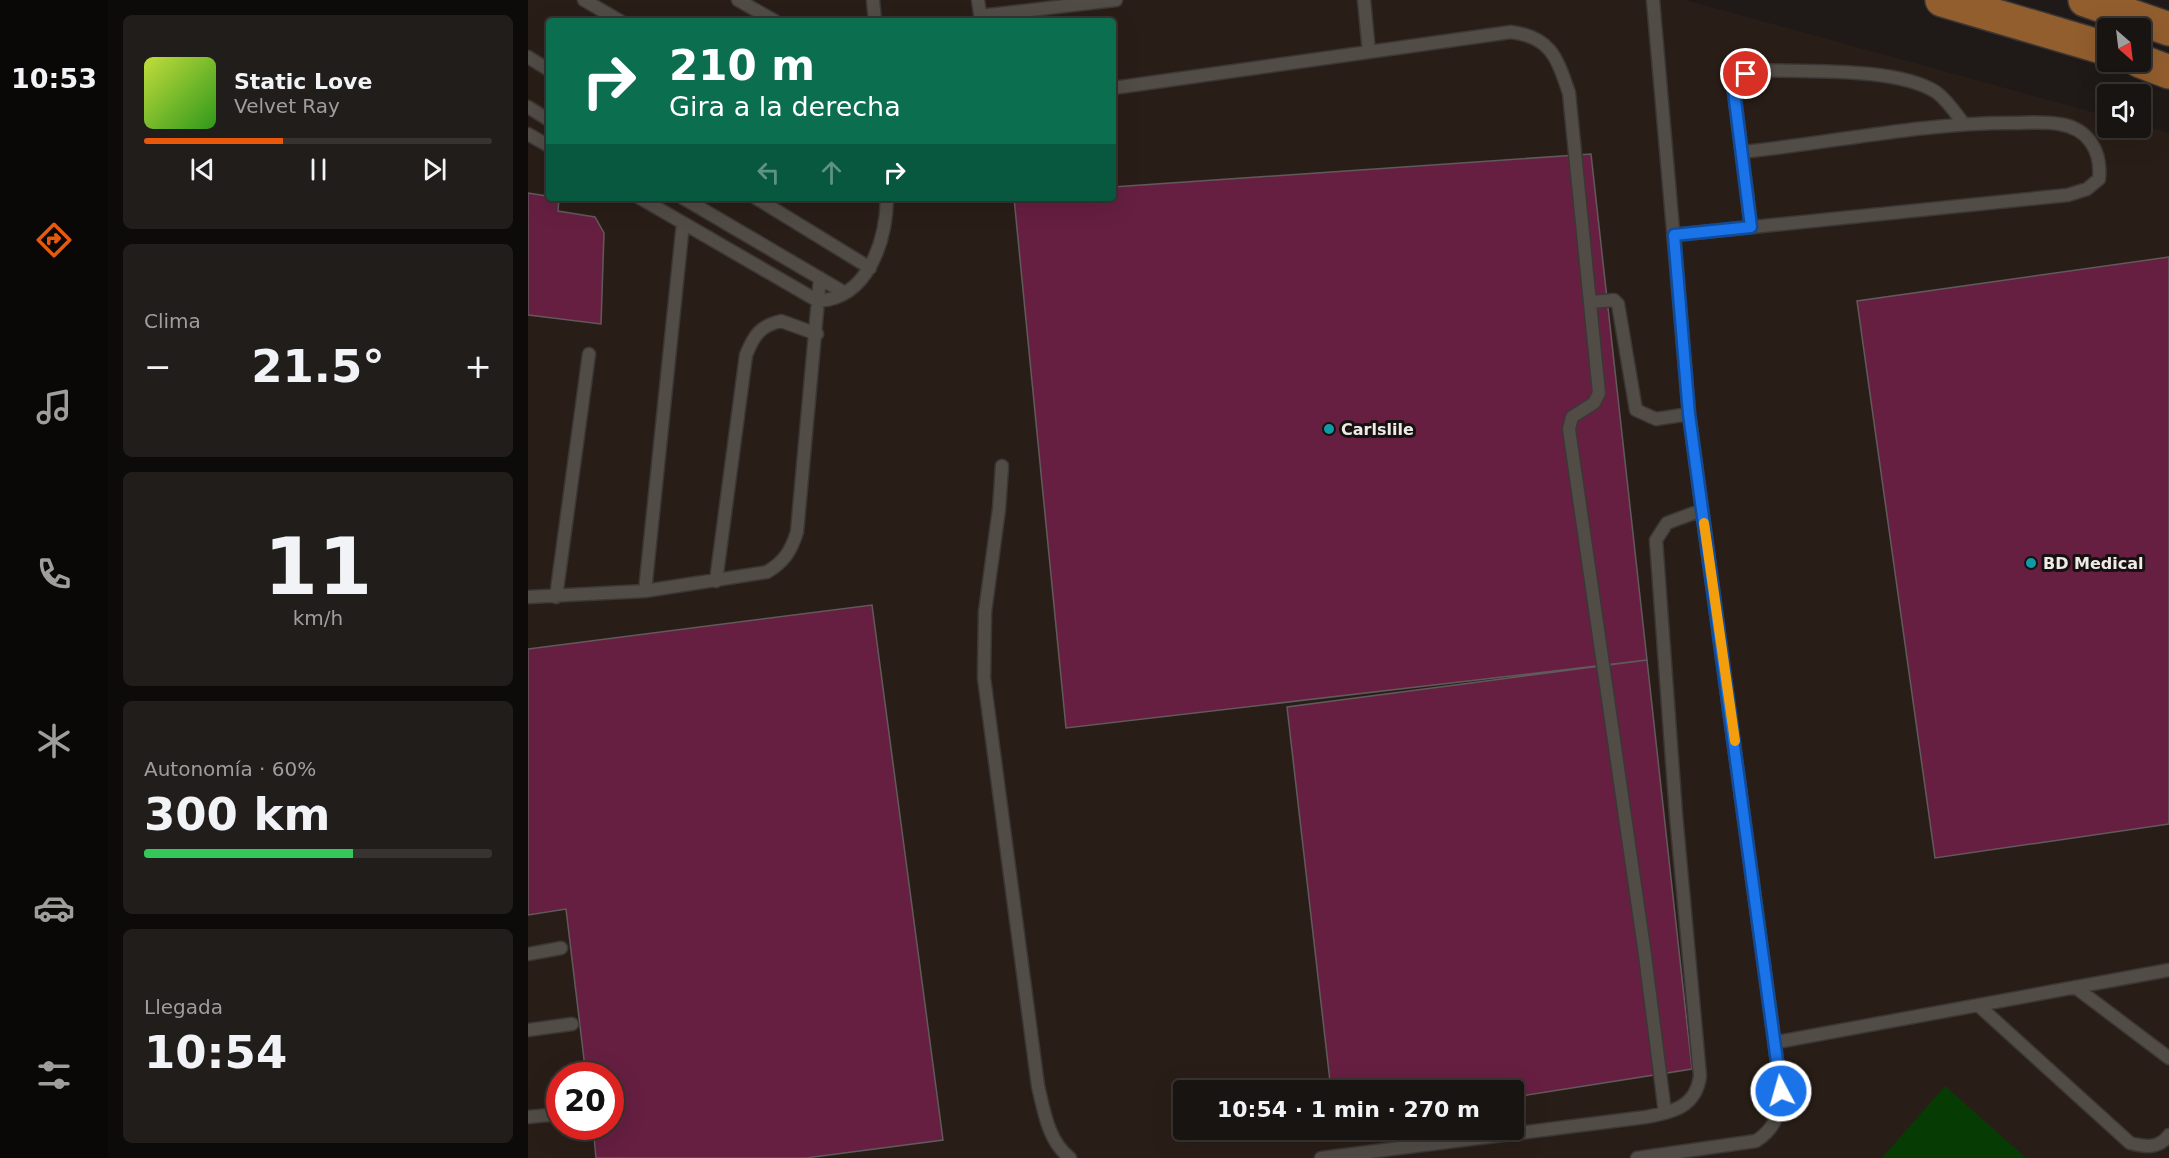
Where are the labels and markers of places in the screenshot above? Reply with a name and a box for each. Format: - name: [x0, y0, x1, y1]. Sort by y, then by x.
- pin: [1720, 48, 1771, 99]
- place label: Carlslile: [1341, 420, 1414, 439]
- marker: Carlslile: [1322, 422, 1336, 436]
- place label: BD Medical: [2043, 554, 2144, 573]
- marker: BD Medical: [2024, 556, 2038, 570]

